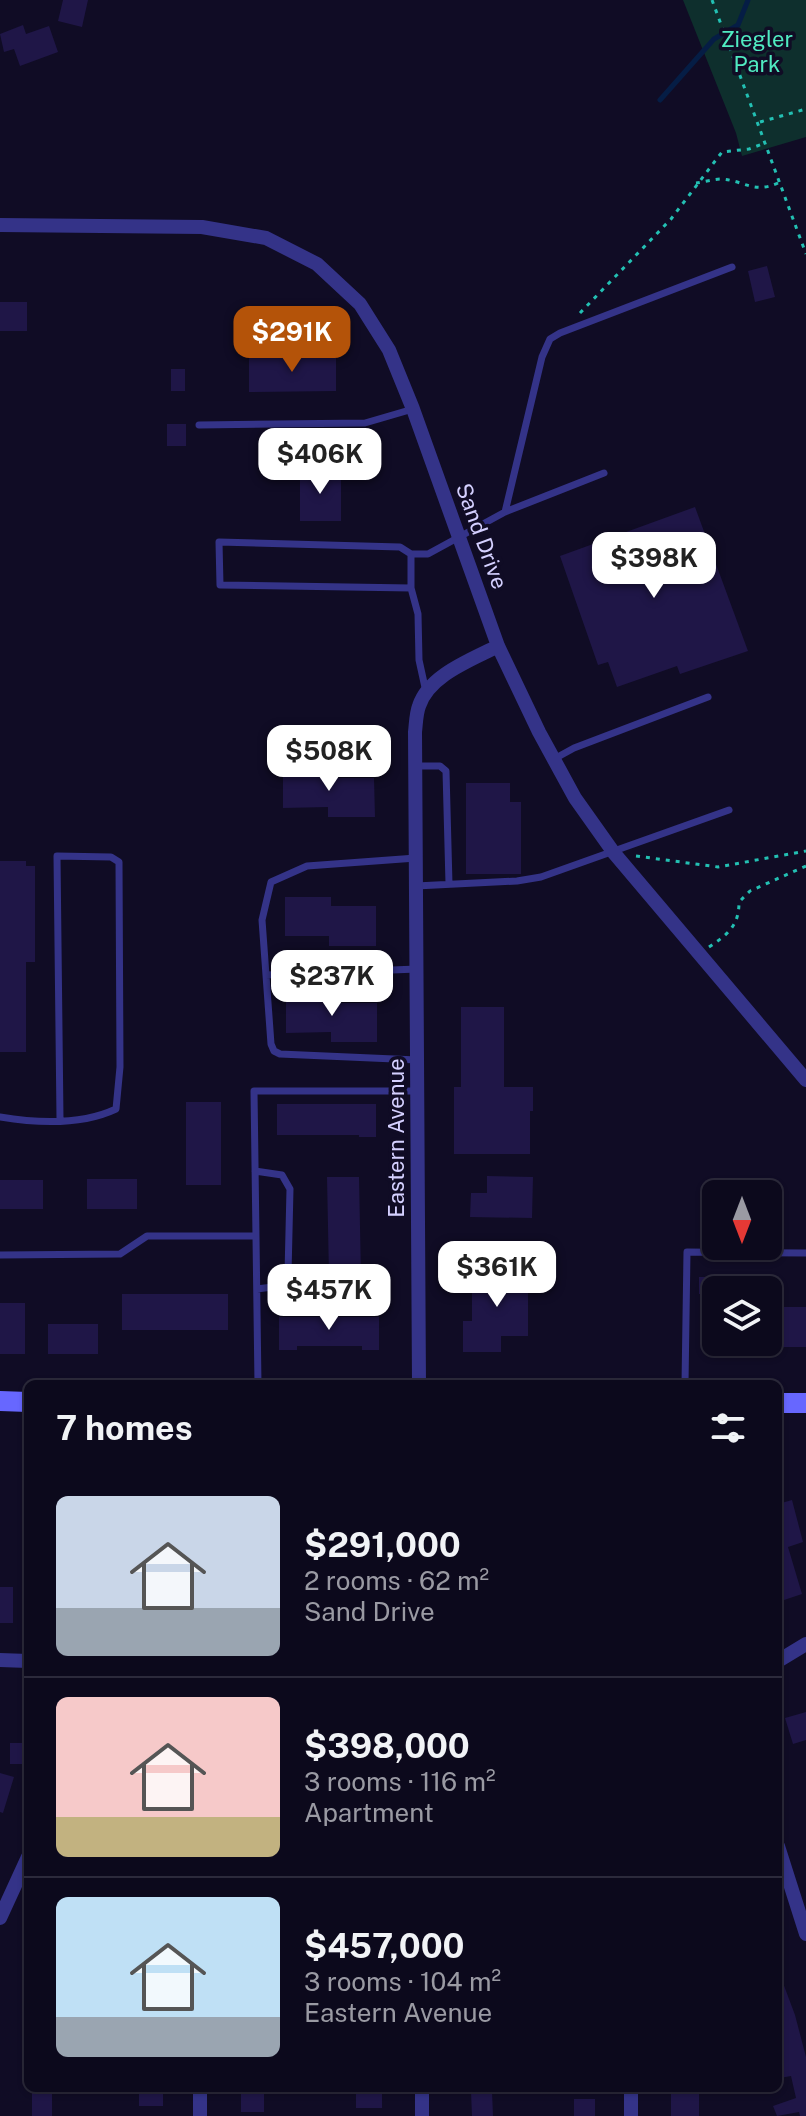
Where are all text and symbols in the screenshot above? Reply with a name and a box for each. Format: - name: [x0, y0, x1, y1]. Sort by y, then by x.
- park label: Ziegler Park: [721, 26, 793, 77]
- pin: $291K: [236, 306, 348, 374]
- text: $291K: [251, 316, 333, 347]
- pin: $406K: [264, 428, 376, 496]
- text: $406K: [276, 438, 364, 469]
- street label: Sand Drive: [451, 480, 513, 592]
- pin: $398K: [598, 532, 710, 600]
- text: $398K: [610, 542, 698, 573]
- pin: $508K: [273, 725, 385, 793]
- text: $508K: [285, 735, 373, 766]
- pin: $237K: [276, 950, 388, 1018]
- text: $237K: [289, 960, 375, 991]
- street label: Eastern Avenue: [383, 1058, 409, 1218]
- north arrow: [702, 1180, 782, 1260]
- map controls: [702, 1180, 782, 1356]
- pin: $361K: [441, 1241, 553, 1309]
- text: $361K: [456, 1251, 538, 1282]
- pin: $457K: [273, 1264, 385, 1332]
- text: $457K: [286, 1274, 372, 1305]
- button: layers: [702, 1276, 782, 1356]
- icon: filters: [706, 1406, 750, 1450]
- text: 7 homes: [56, 1408, 193, 1448]
- text: $291,000: [304, 1525, 461, 1565]
- icon: home: [120, 1528, 216, 1624]
- text: 2 rooms · 62 m²: [304, 1565, 489, 1596]
- text: Sand Drive: [304, 1596, 435, 1627]
- text: $398,000: [304, 1726, 470, 1766]
- icon: home: [120, 1729, 216, 1825]
- text: 3 rooms · 116 m²: [304, 1766, 496, 1797]
- text: Apartment: [304, 1797, 434, 1828]
- text: $457,000: [304, 1926, 464, 1966]
- icon: home: [120, 1929, 216, 2025]
- text: 3 rooms · 104 m²: [304, 1966, 501, 1997]
- text: Eastern Avenue: [304, 1997, 492, 2028]

